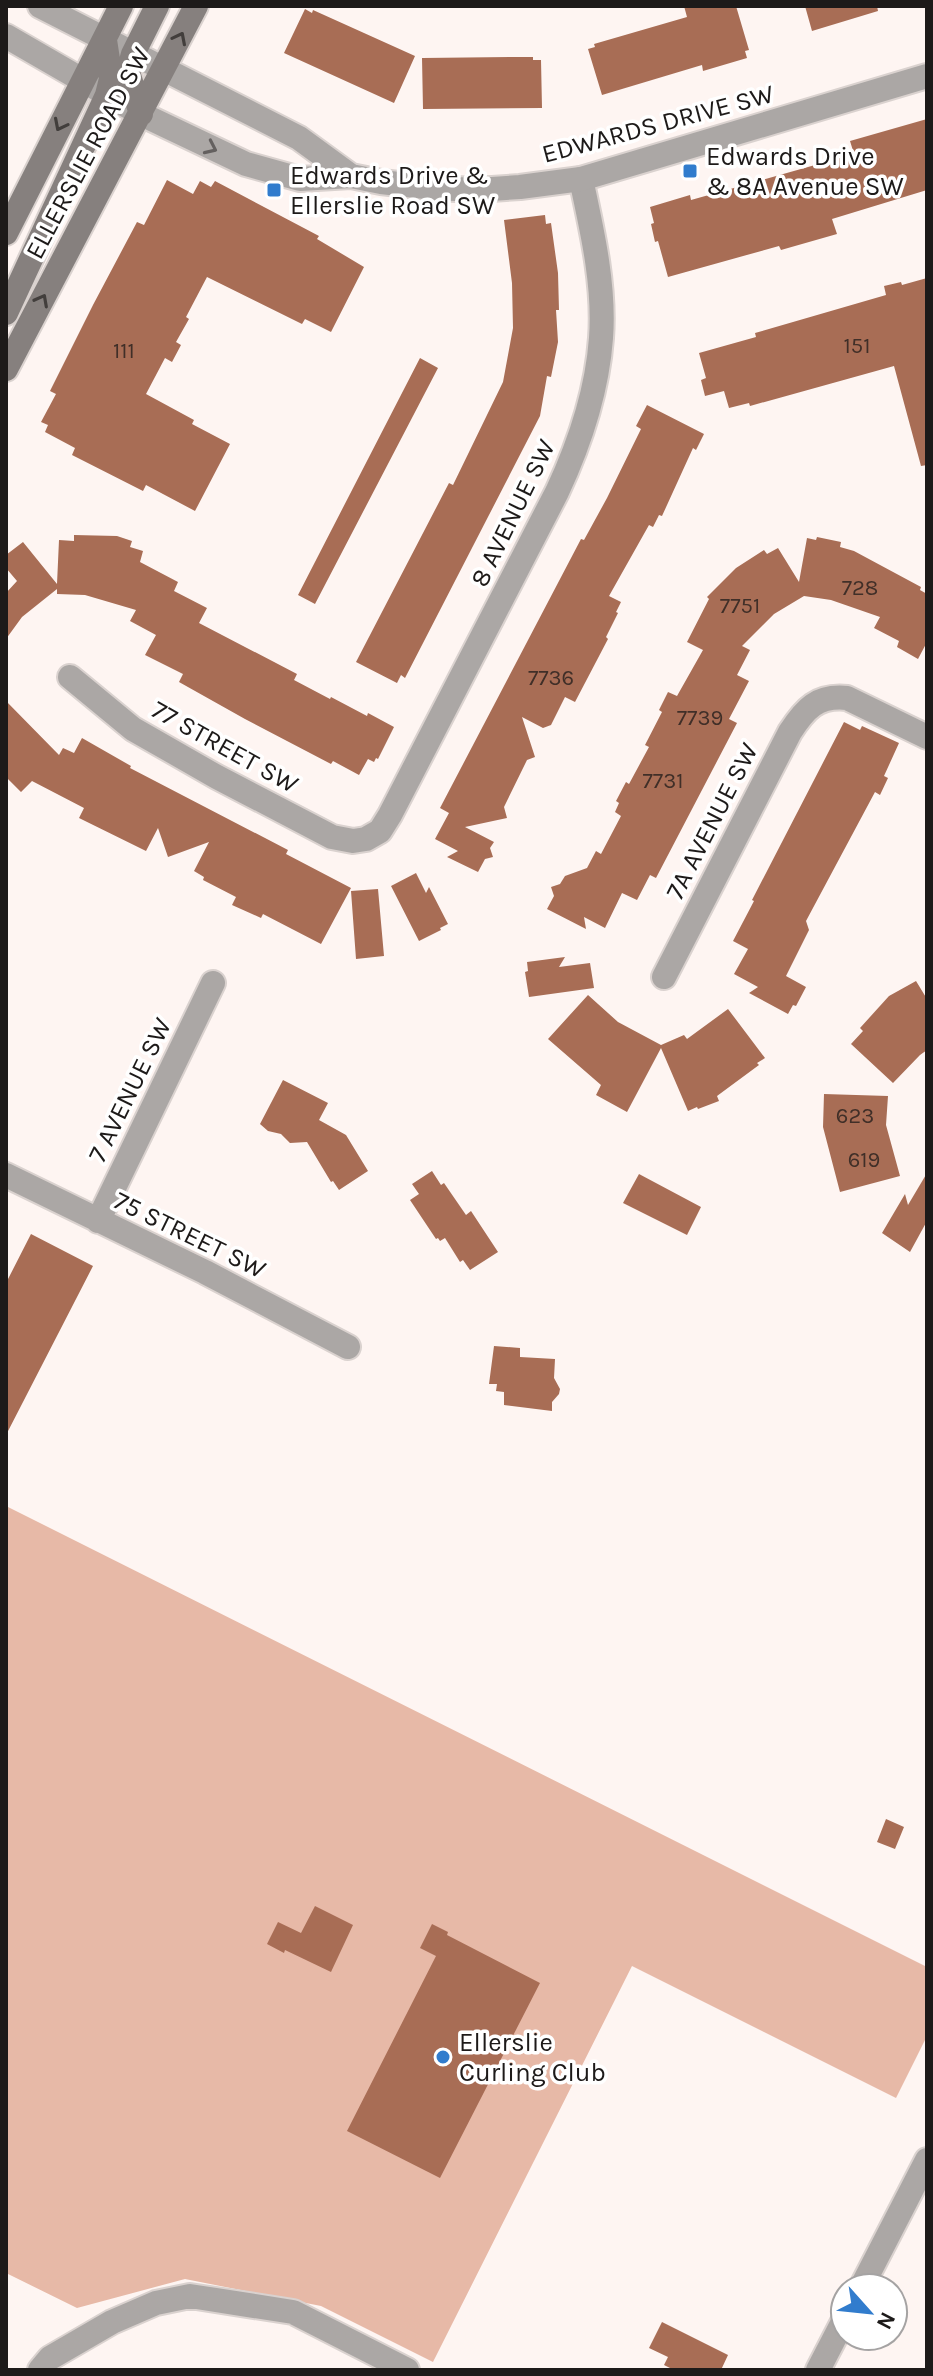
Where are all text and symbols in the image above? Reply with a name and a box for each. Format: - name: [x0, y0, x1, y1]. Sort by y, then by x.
- one-way arrow: [170, 31, 185, 46]
- street label: ELLERSLIE ROAD SW: [19, 42, 157, 264]
- street label: EDWARDS DRIVE SW: [539, 78, 777, 170]
- one-way arrow: [55, 117, 70, 132]
- one-way arrow: [203, 138, 217, 154]
- place label: Edwards Drive & 8A Avenue SW: [706, 141, 904, 202]
- place label: Edwards Drive & Ellerslie Road SW: [290, 160, 495, 221]
- marker: Edwards Drive & 8A Avenue SW: [681, 162, 699, 180]
- marker: Edwards Drive & Ellerslie Road SW: [265, 181, 283, 199]
- one-way arrow: [33, 293, 48, 308]
- house number: 151: [844, 333, 870, 359]
- house number: 111: [113, 338, 135, 364]
- street label: 8 AVENUE SW: [464, 434, 562, 592]
- house number: 728: [842, 575, 878, 601]
- house number: 7751: [720, 593, 760, 619]
- house number: 7736: [528, 665, 574, 691]
- street label: 77 STREET SW: [146, 694, 304, 800]
- house number: 7739: [677, 705, 723, 731]
- street label: 7A AVENUE SW: [659, 738, 765, 904]
- house number: 7731: [643, 768, 683, 794]
- street label: 7 AVENUE SW: [82, 1013, 178, 1167]
- house number: 623: [836, 1103, 874, 1129]
- house number: 619: [848, 1147, 880, 1173]
- street label: 75 STREET SW: [109, 1185, 271, 1285]
- place label: Ellerslie Curling Club: [459, 2027, 606, 2088]
- marker: Ellerslie Curling Club: [434, 2048, 452, 2066]
- north arrow: [829, 2272, 909, 2352]
- text: N: [871, 2308, 901, 2334]

